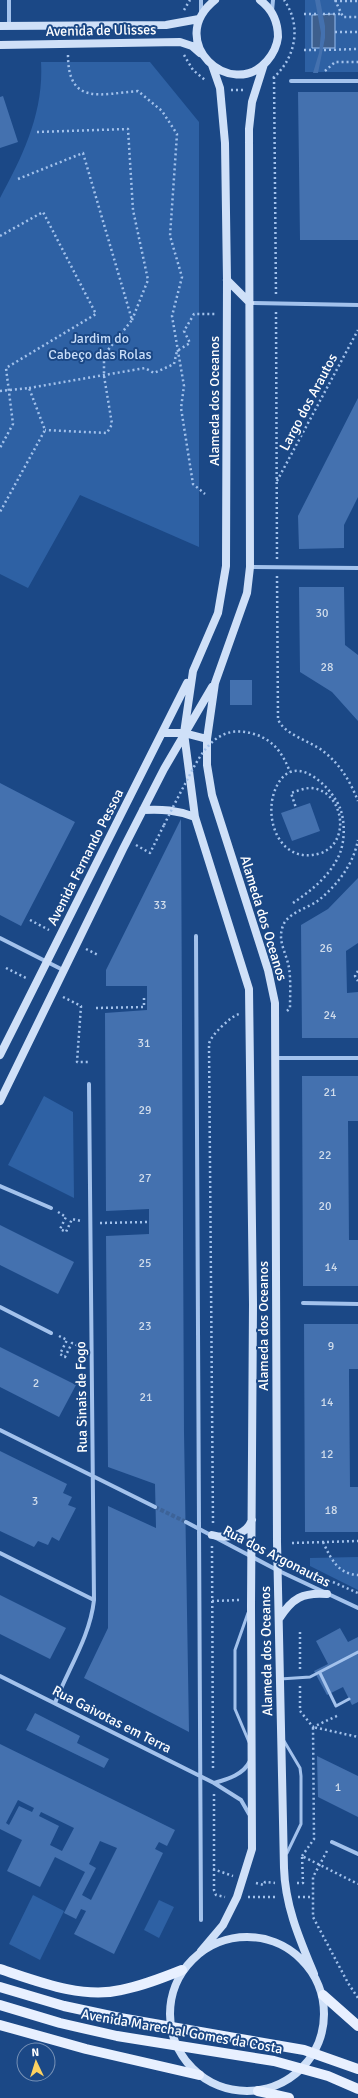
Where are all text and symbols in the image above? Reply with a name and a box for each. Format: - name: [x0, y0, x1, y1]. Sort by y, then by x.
- street label: Avenida de Ulisses: [46, 21, 156, 40]
- park label: Jardim do Cabeço das Rolas: [48, 330, 152, 363]
- street label: Alameda dos Oceanos: [206, 336, 223, 466]
- street label: Largo dos Arautos: [276, 351, 341, 454]
- house number: 30: [316, 606, 328, 621]
- house number: 28: [321, 660, 333, 675]
- street label: Avenida Fernando Pessoa: [44, 786, 127, 928]
- street label: Alameda dos Oceanos: [236, 853, 291, 983]
- house number: 33: [154, 898, 166, 913]
- house number: 26: [320, 941, 332, 956]
- house number: 24: [324, 1008, 337, 1023]
- house number: 31: [138, 1036, 150, 1051]
- house number: 21: [324, 1085, 336, 1100]
- house number: 29: [139, 1103, 151, 1118]
- house number: 22: [319, 1148, 331, 1163]
- house number: 27: [139, 1171, 151, 1186]
- house number: 20: [319, 1199, 331, 1214]
- house number: 25: [139, 1256, 151, 1271]
- house number: 14: [325, 1260, 338, 1275]
- street label: Alameda dos Oceanos: [255, 1261, 272, 1391]
- house number: 23: [139, 1319, 151, 1334]
- house number: 9: [328, 1339, 334, 1354]
- street label: Rua Sinais de Fogo: [72, 1341, 91, 1453]
- house number: 2: [33, 1376, 39, 1391]
- house number: 21: [140, 1390, 152, 1405]
- house number: 14: [321, 1395, 334, 1410]
- house number: 12: [321, 1447, 333, 1462]
- house number: 3: [32, 1494, 38, 1509]
- house number: 18: [325, 1503, 337, 1518]
- street label: Rua dos Argonautas: [220, 1522, 333, 1591]
- street label: Alameda dos Oceanos: [257, 1586, 276, 1716]
- street label: Rua Gaivotas em Terra: [49, 1682, 174, 1757]
- house number: 1: [335, 1780, 341, 1795]
- street label: Avenida Marechal Gomes da Costa: [80, 2005, 284, 2058]
- north arrow: [16, 2042, 56, 2082]
- text: N: [31, 2046, 40, 2059]

